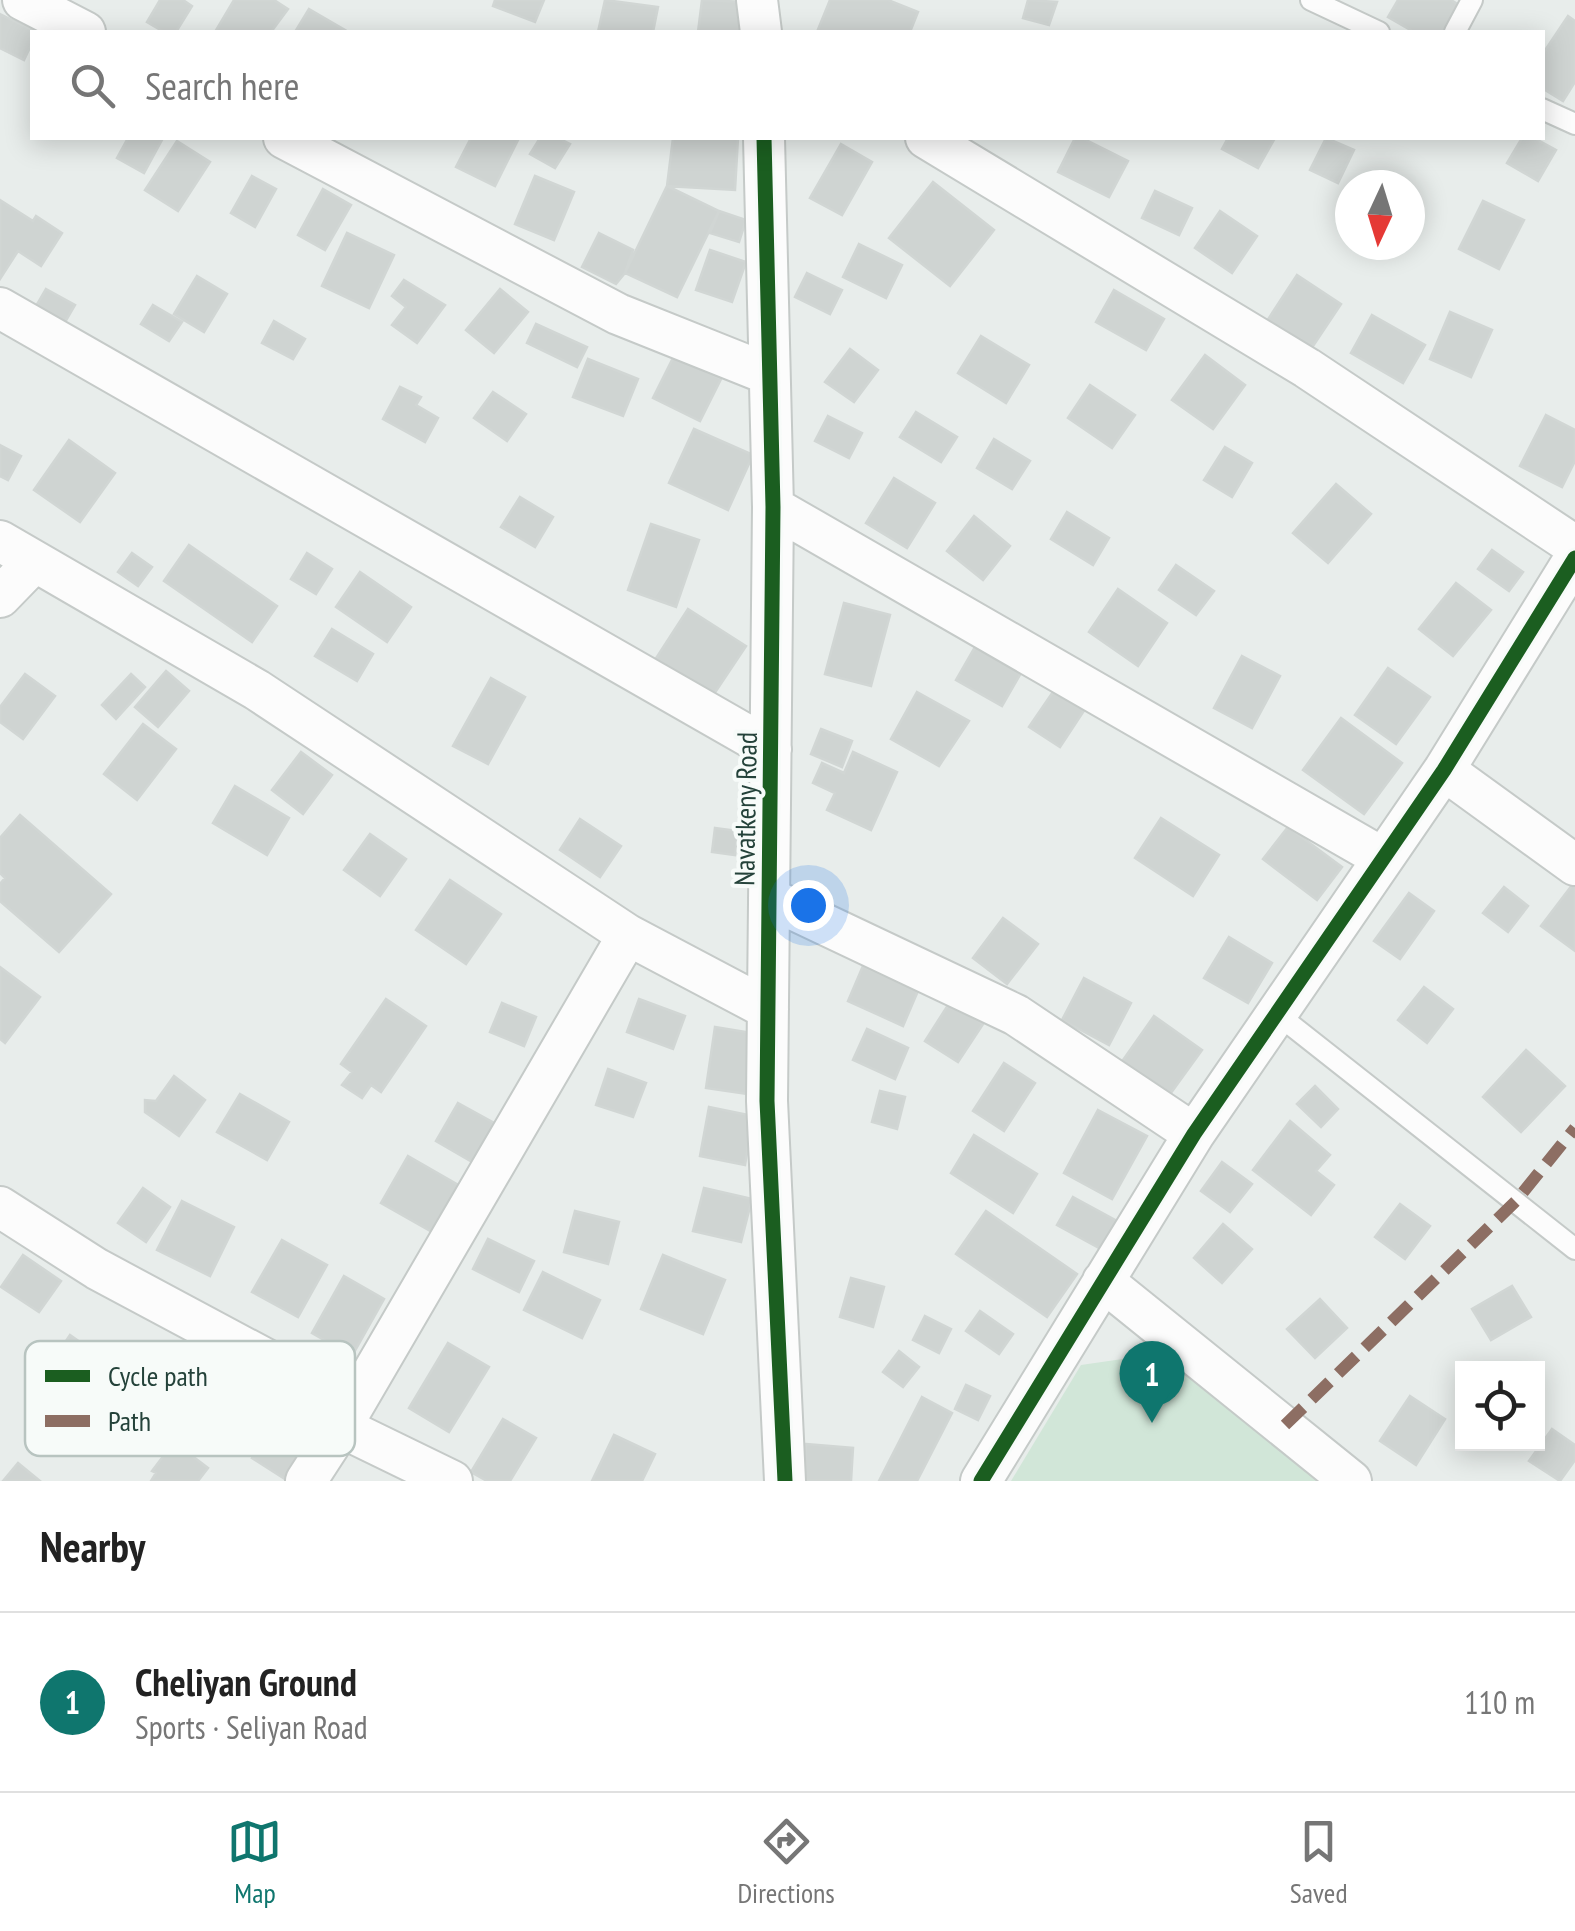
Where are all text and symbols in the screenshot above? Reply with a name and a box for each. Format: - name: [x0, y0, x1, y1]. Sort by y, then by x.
- search box: [30, 30, 1545, 140]
- icon: search: [65, 58, 120, 113]
- text: Search here: [145, 61, 299, 110]
- north arrow: [1335, 170, 1425, 260]
- street label: Navatkeny Road: [725, 732, 765, 886]
- your location: [783, 880, 834, 931]
- pin: 1: [1120, 1340, 1184, 1423]
- legend: [25, 1341, 355, 1456]
- text: Cycle path: [108, 1357, 208, 1394]
- map controls: [1455, 1361, 1545, 1451]
- button: locate: [1455, 1361, 1545, 1451]
- text: Path: [108, 1402, 151, 1439]
- text: Nearby: [40, 1519, 145, 1574]
- text: Cheliyan Ground: [135, 1657, 357, 1706]
- text: 1: [65, 1681, 80, 1723]
- text: 110 m: [1464, 1681, 1535, 1723]
- text: Sports · Seliyan Road: [135, 1706, 368, 1748]
- tab: Map: [227, 1814, 282, 1911]
- tab: Directions: [737, 1814, 835, 1911]
- tab: Saved: [1290, 1814, 1348, 1911]

